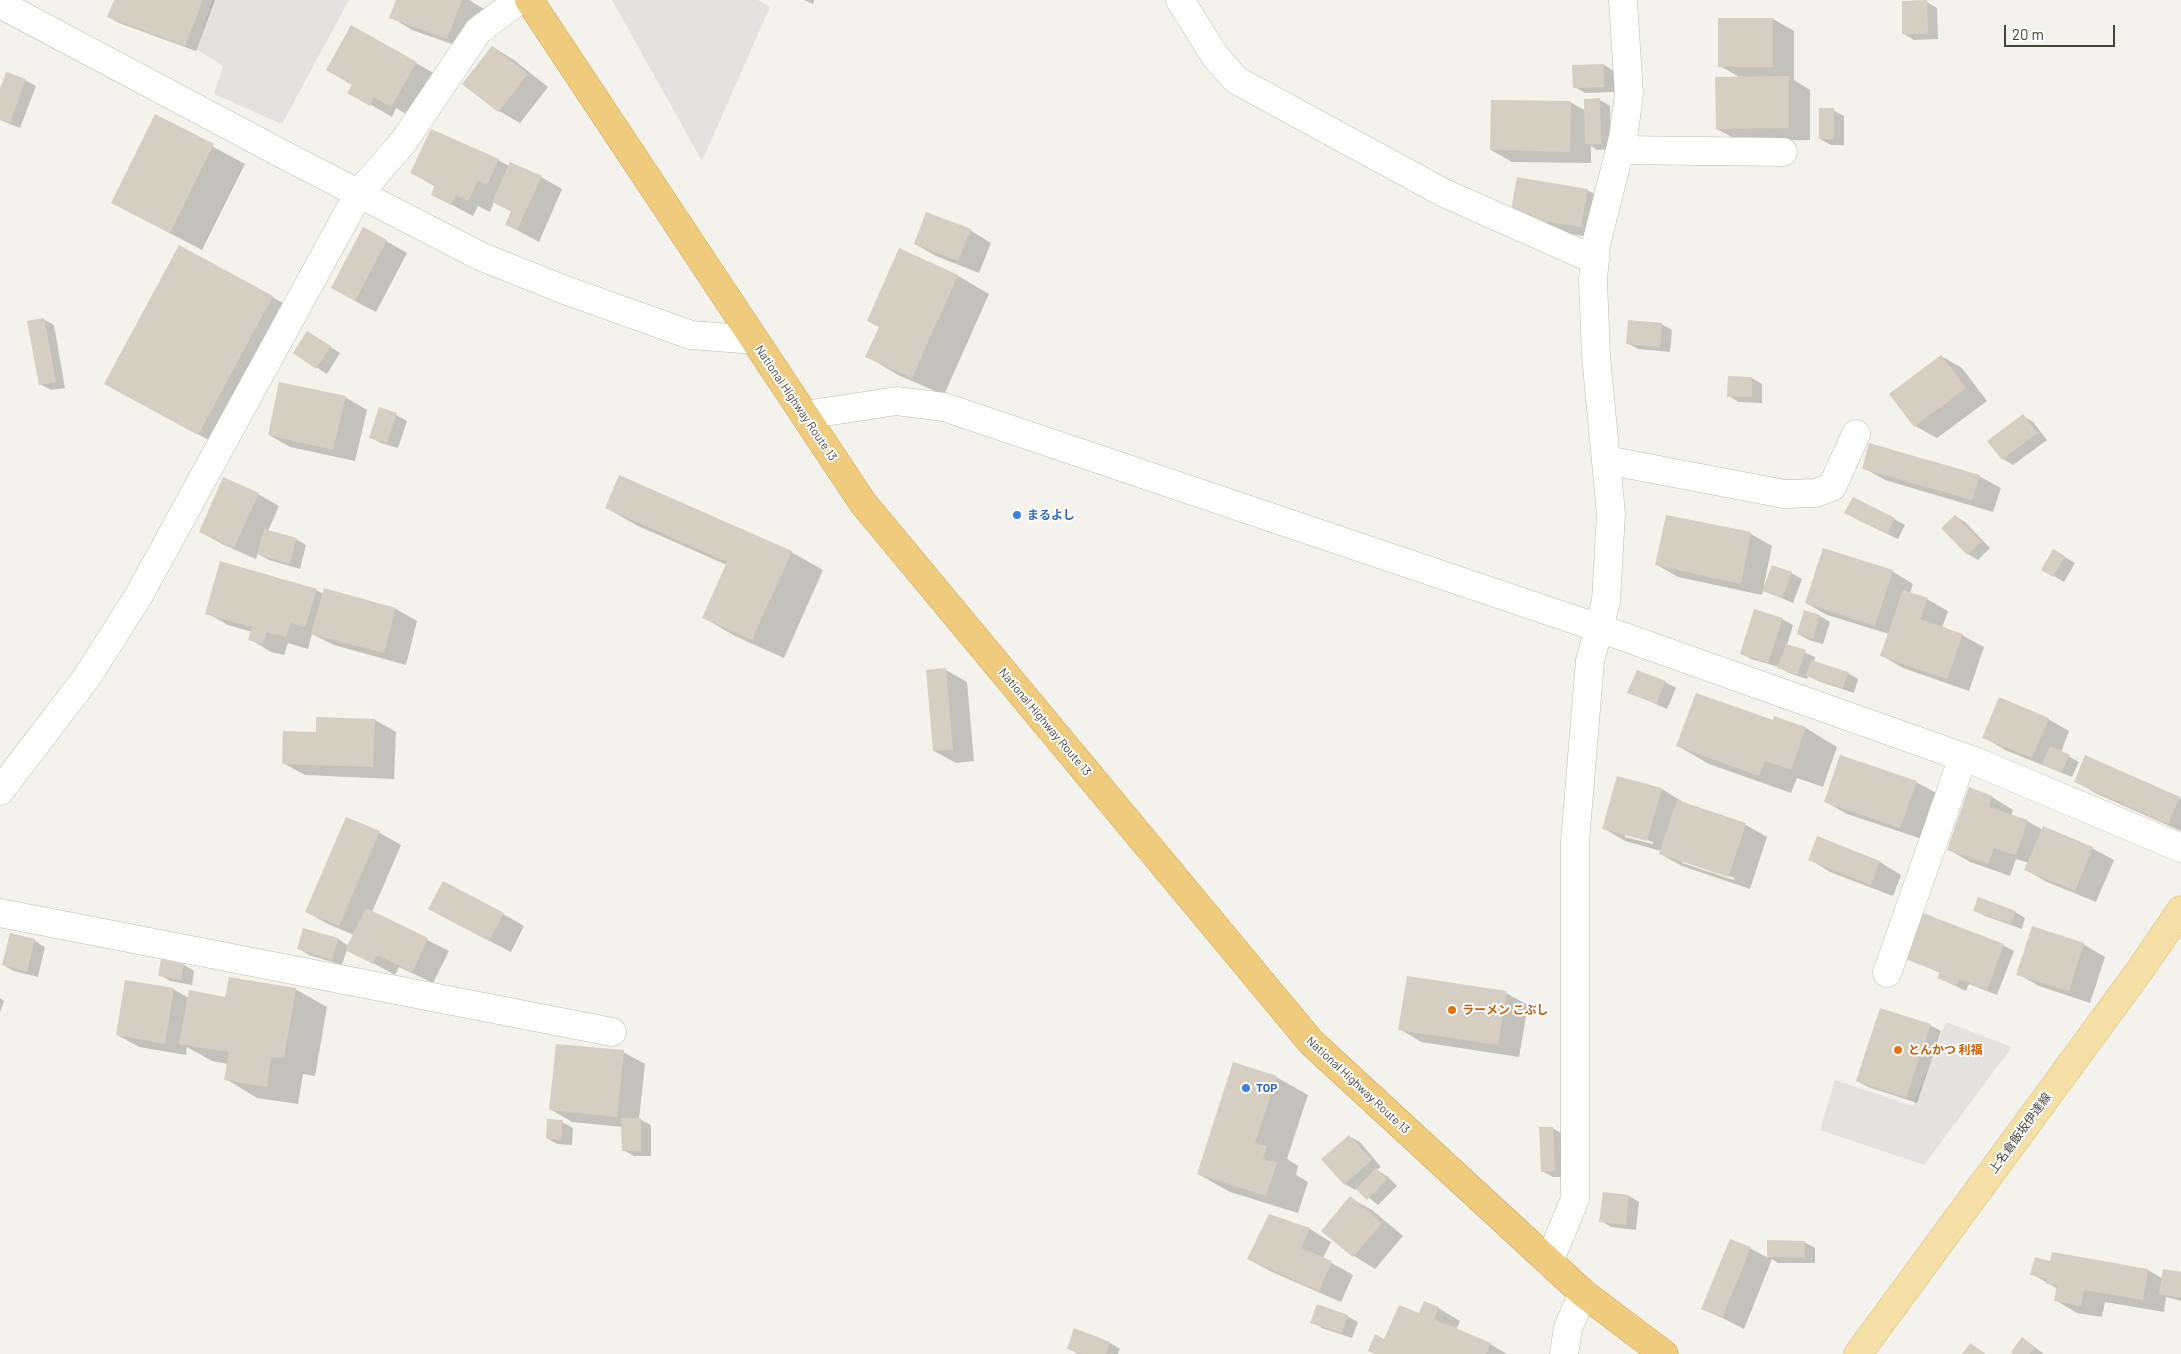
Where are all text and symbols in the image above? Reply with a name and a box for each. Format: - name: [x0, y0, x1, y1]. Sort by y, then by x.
- scale bar: [2006, 15, 2117, 47]
- text: 20 m: [2012, 25, 2044, 43]
- street label: National Highway Route 13: [752, 343, 840, 463]
- place label: まるよし: [1027, 508, 1075, 522]
- marker: まるよし: [1011, 509, 1023, 521]
- street label: National Highway Route 13: [996, 665, 1094, 779]
- place label: ラーメン こぶし: [1462, 1003, 1548, 1017]
- marker: ラーメン こぶし: [1446, 1004, 1458, 1016]
- street label: National Highway Route 13: [1303, 1033, 1413, 1137]
- place label: とんかつ 利福: [1908, 1043, 1982, 1057]
- marker: とんかつ 利福: [1892, 1044, 1904, 1056]
- place label: TOP: [1256, 1081, 1277, 1095]
- marker: TOP: [1240, 1082, 1252, 1094]
- street label: 上名倉飯坂伊達線: [1986, 1090, 2054, 1176]

